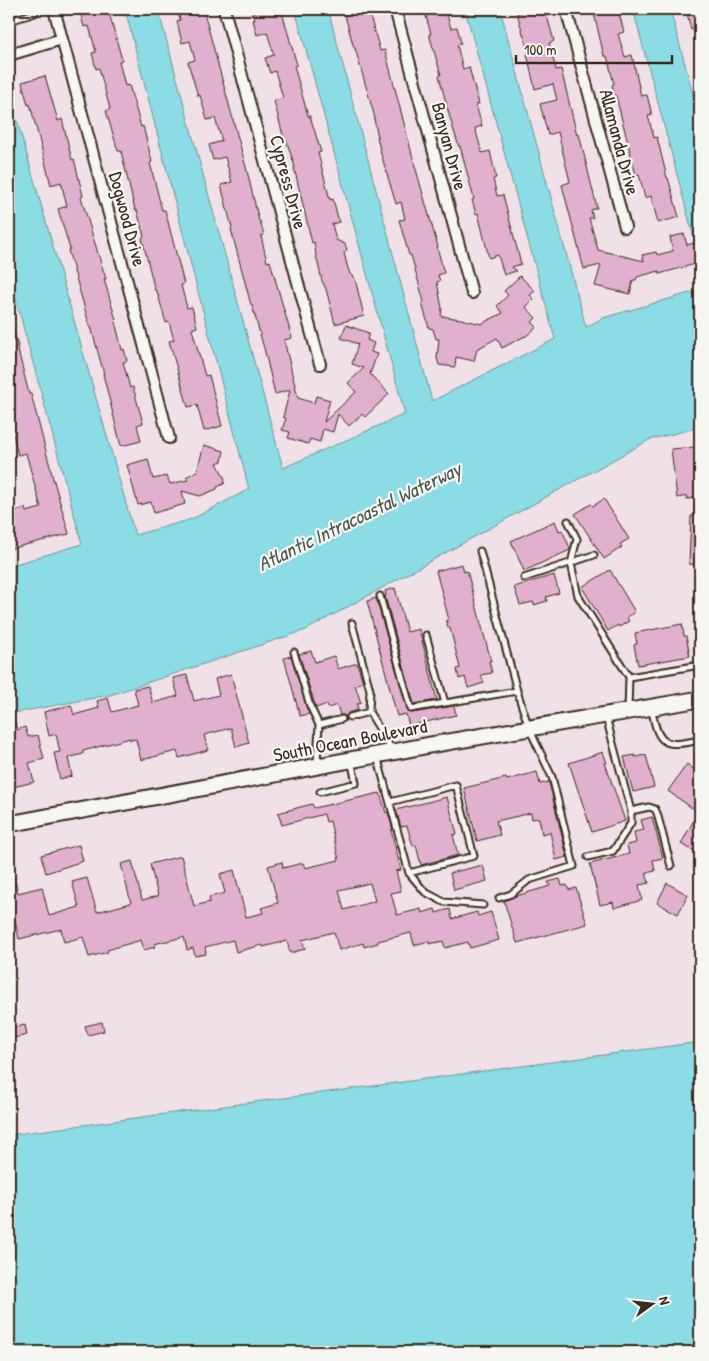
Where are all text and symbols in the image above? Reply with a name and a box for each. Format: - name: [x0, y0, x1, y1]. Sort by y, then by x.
- scale bar: [516, 32, 673, 64]
- text: 100 m: [524, 39, 557, 60]
- street label: Allamanda Drive: [593, 86, 647, 198]
- street label: Banyan Drive: [426, 99, 474, 193]
- street label: Cypress Drive: [264, 132, 314, 232]
- street label: Dogwood Drive: [103, 169, 153, 270]
- water label: Atlantic Intracoastal Waterway: [253, 454, 468, 578]
- street label: South Ocean Boulevard: [271, 712, 430, 768]
- north arrow: [626, 1278, 676, 1328]
- text: N: [655, 1294, 675, 1307]

